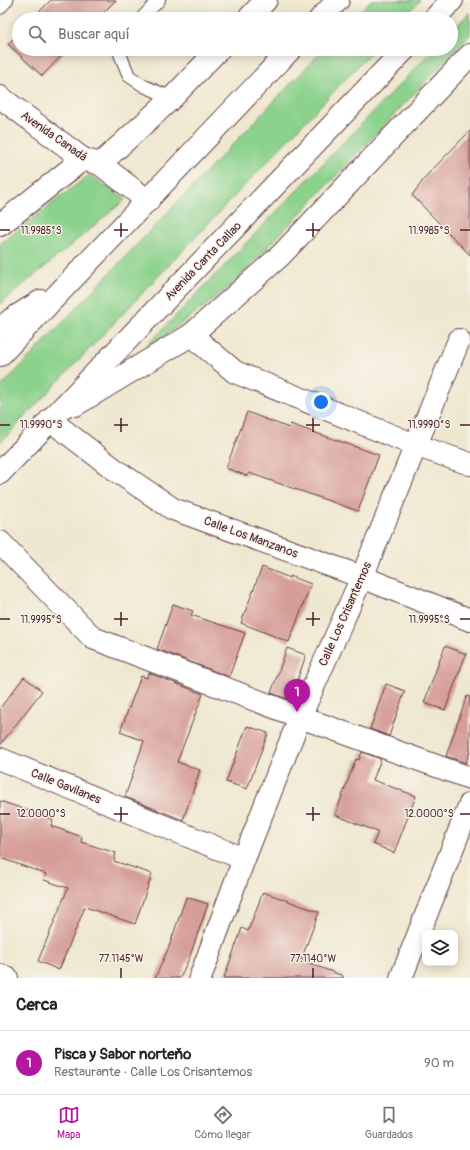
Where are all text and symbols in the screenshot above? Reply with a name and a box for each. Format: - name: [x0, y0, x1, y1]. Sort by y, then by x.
- search box: [12, 12, 458, 56]
- icon: search: [26, 23, 48, 45]
- text: Buscar aquí: [58, 25, 130, 44]
- street label: Avenida Canadá: [18, 108, 90, 165]
- street label: Avenida Canta Callao: [162, 218, 245, 304]
- text: 11.9985°S: [21, 225, 62, 237]
- text: 11.9985°S: [409, 225, 450, 237]
- your location: [311, 392, 331, 412]
- text: 11.9990°S: [20, 419, 62, 431]
- text: 11.9990°S: [408, 419, 450, 431]
- street label: Calle Los Manzanos: [202, 513, 301, 562]
- street label: Calle Los Crisantemos: [316, 559, 375, 669]
- text: 11.9995°S: [20, 614, 62, 626]
- text: 11.9995°S: [408, 614, 450, 626]
- pin: 1: [284, 679, 310, 712]
- street label: Calle Gavilanes: [28, 766, 104, 808]
- text: 12.0000°S: [16, 808, 66, 820]
- text: 12.0000°S: [404, 808, 454, 820]
- map controls: [422, 930, 458, 966]
- button: layers: [422, 930, 458, 966]
- text: 77.1145°W: [99, 953, 144, 965]
- text: 77.1140°W: [290, 953, 337, 965]
- text: Cerca: [16, 994, 57, 1015]
- text: Pisca y Sabor norteňo: [54, 1045, 191, 1064]
- text: 1: [26, 1055, 32, 1071]
- text: 90 m: [424, 1055, 454, 1071]
- text: Restaurante · Calle Los Crisantemos: [54, 1064, 252, 1080]
- tab: Mapa: [57, 1104, 80, 1141]
- tab: Cómo llegar: [195, 1104, 251, 1141]
- tab: Guardados: [365, 1104, 413, 1141]

